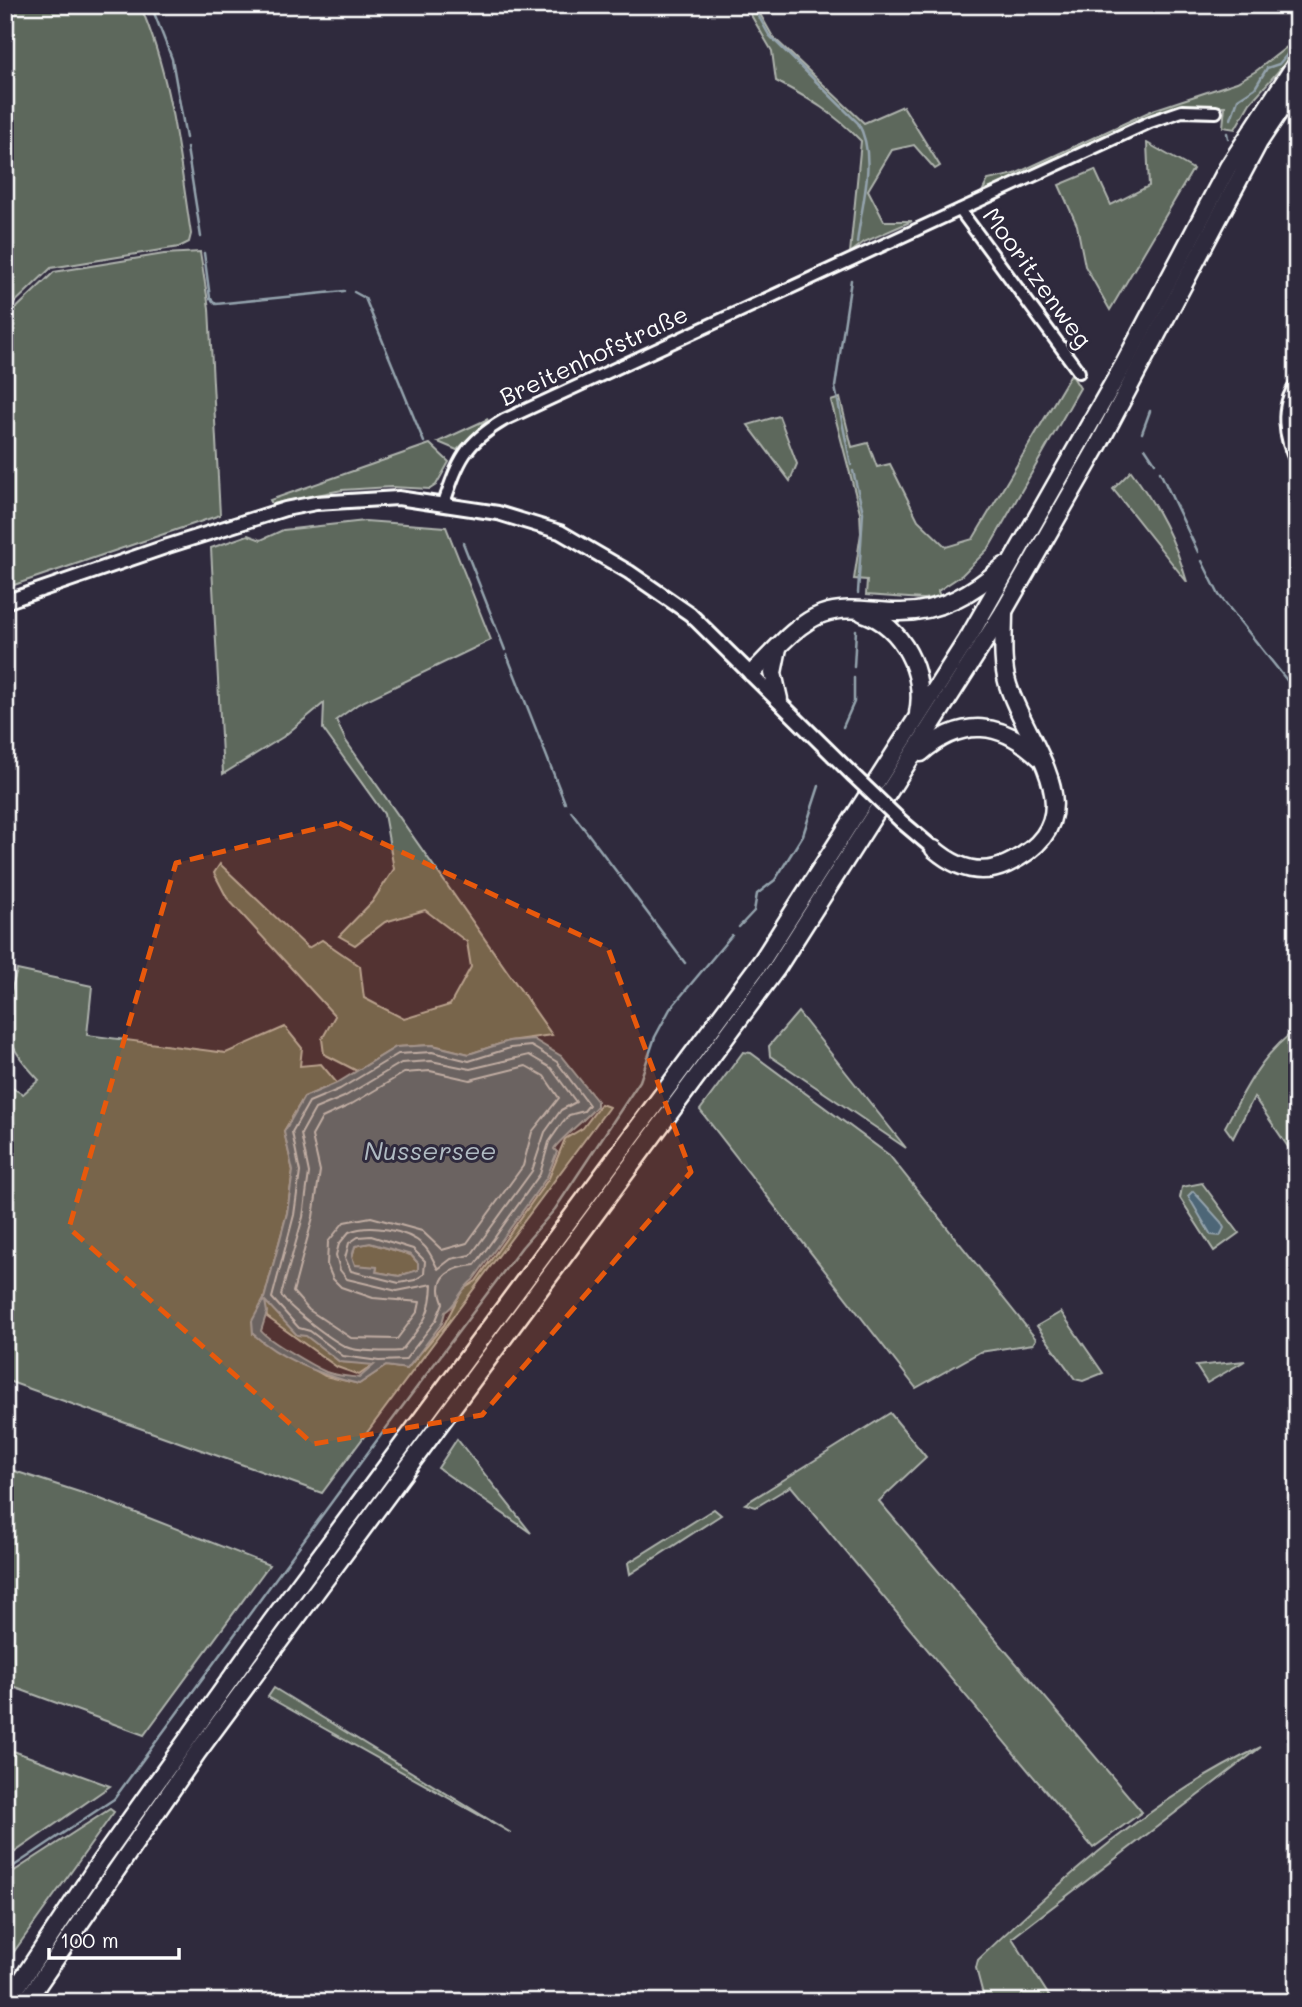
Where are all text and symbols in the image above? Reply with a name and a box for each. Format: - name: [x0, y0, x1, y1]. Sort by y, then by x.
- street label: Mooritzenweg: [977, 201, 1100, 354]
- street label: Breitenhofstraße: [494, 297, 692, 412]
- water label: Nussersee: [364, 1133, 496, 1167]
- scale bar: [49, 1916, 178, 1960]
- text: 100 m: [60, 1926, 119, 1953]

